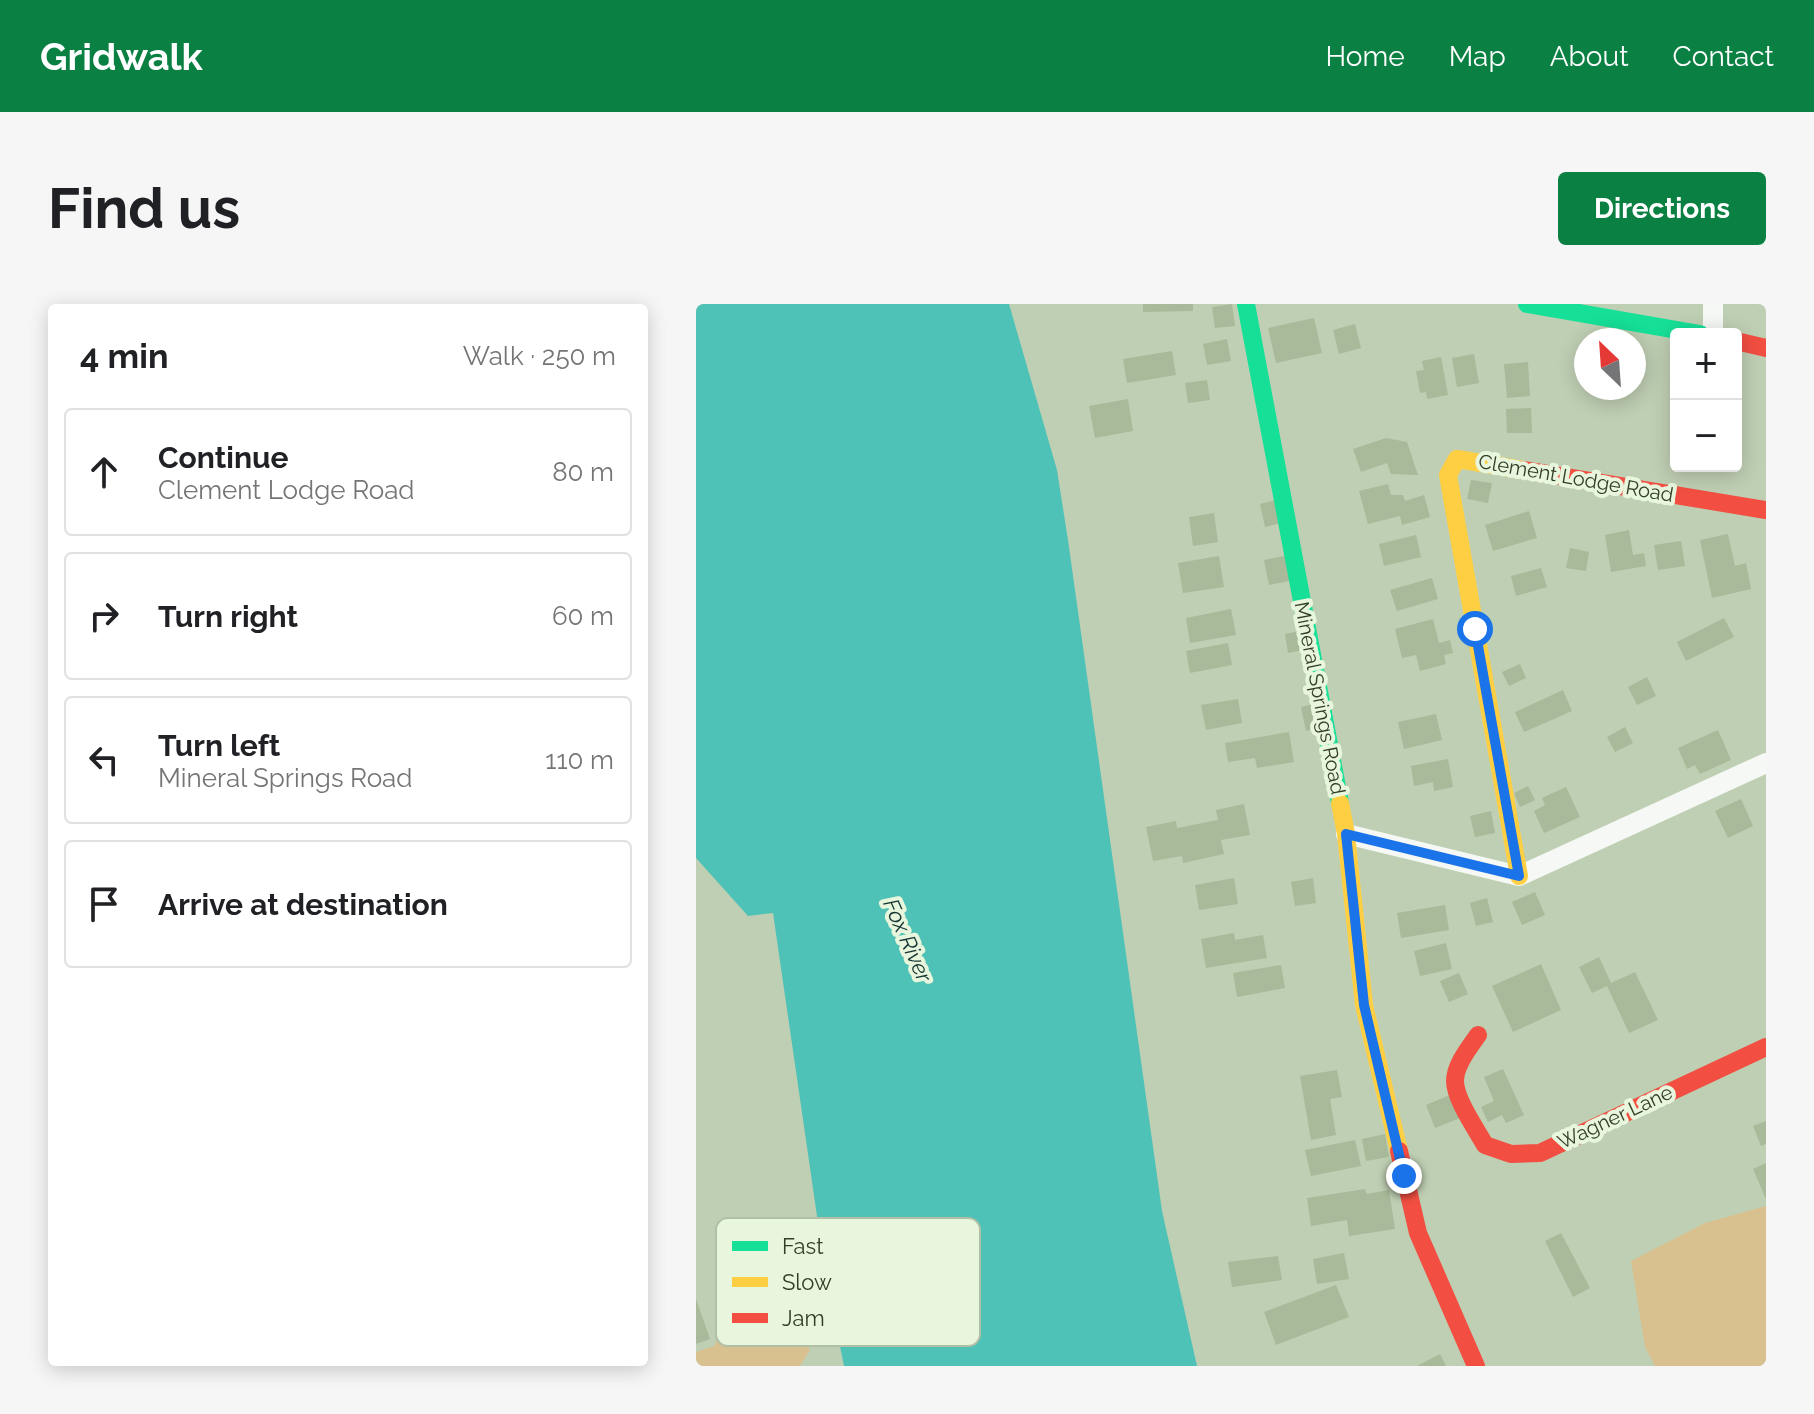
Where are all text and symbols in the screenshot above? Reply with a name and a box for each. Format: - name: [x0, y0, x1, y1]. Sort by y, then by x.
- text: Gridwalk: [40, 34, 203, 79]
- text: Home: [1325, 40, 1405, 73]
- text: Map: [1449, 40, 1506, 73]
- text: About: [1550, 40, 1629, 73]
- text: Contact: [1673, 40, 1774, 73]
- button: Directions: [1558, 172, 1766, 245]
- text: Find us: [48, 175, 240, 241]
- north arrow: [1574, 328, 1646, 400]
- map controls: [1670, 328, 1742, 472]
- button: +: [1670, 328, 1742, 400]
- text: 4 min: [80, 336, 168, 376]
- text: Walk · 250 m: [463, 341, 616, 371]
- button: −: [1670, 400, 1742, 472]
- text: Continue: [158, 440, 289, 475]
- street label: Clement Lodge Road: [1477, 449, 1675, 507]
- icon: ahead: [82, 450, 126, 494]
- text: 80 m: [552, 457, 614, 487]
- text: Clement Lodge Road: [158, 475, 415, 505]
- icon: right: [82, 594, 126, 638]
- text: Turn right: [158, 599, 298, 634]
- street label: Mineral Springs Road: [1290, 600, 1350, 796]
- text: 60 m: [552, 601, 614, 631]
- route start: [1457, 611, 1493, 647]
- text: Turn left: [158, 728, 280, 763]
- icon: left: [82, 738, 126, 782]
- text: 110 m: [545, 745, 614, 775]
- text: Mineral Springs Road: [158, 763, 412, 793]
- icon: arrive: [82, 882, 126, 926]
- text: Arrive at destination: [158, 887, 448, 922]
- water label: Fox River: [878, 894, 938, 987]
- street label: Wagner Lane: [1554, 1080, 1677, 1154]
- route end: [1386, 1158, 1422, 1194]
- legend: [716, 1218, 980, 1346]
- text: Fast: [782, 1233, 824, 1259]
- text: Slow: [782, 1269, 832, 1295]
- text: Jam: [782, 1305, 825, 1331]

